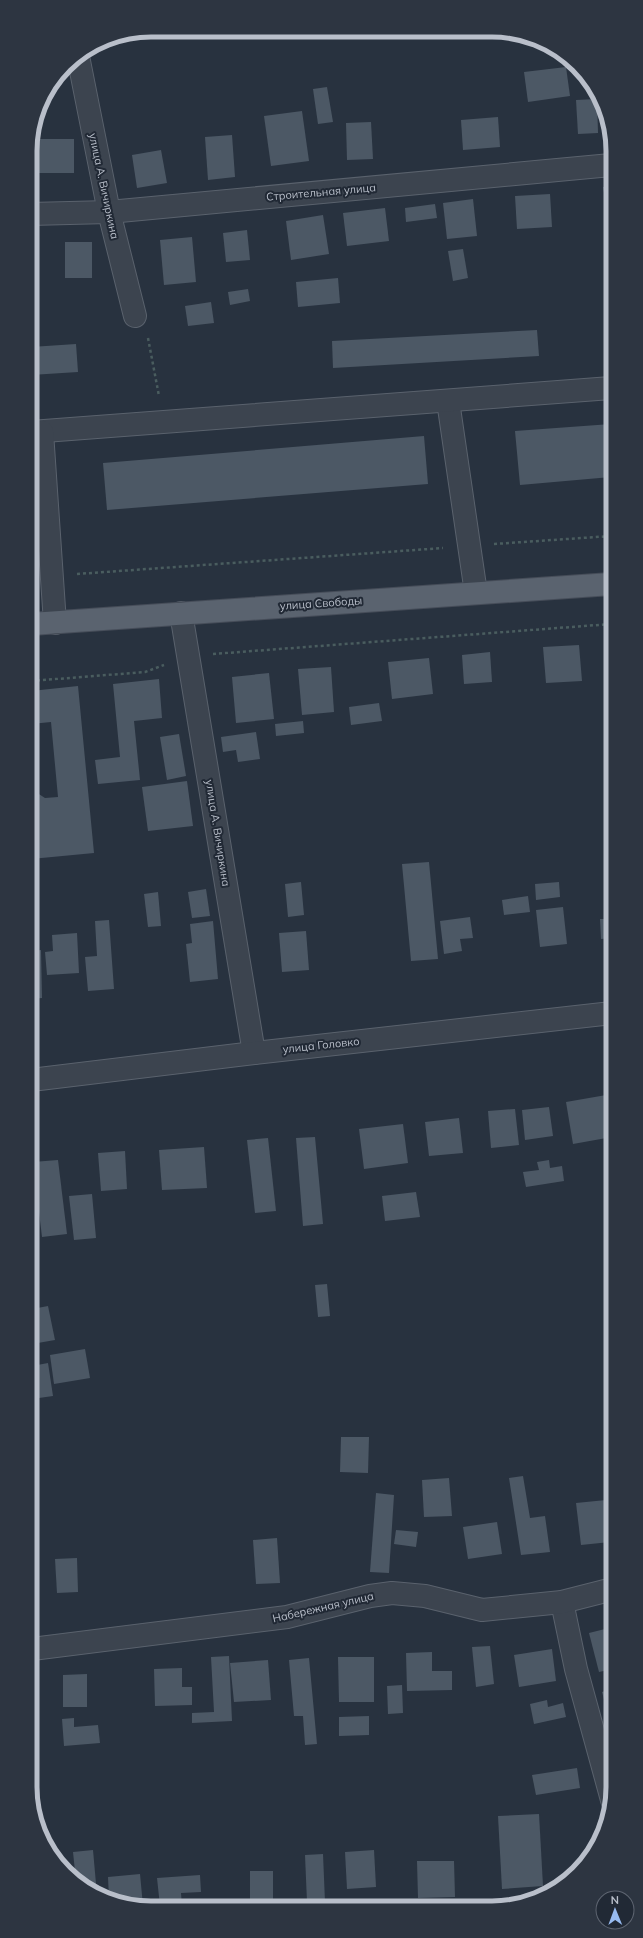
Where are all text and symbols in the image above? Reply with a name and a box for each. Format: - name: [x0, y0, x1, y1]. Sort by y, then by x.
- street label: улица А. Вичиркина: [86, 132, 122, 240]
- street label: Строительная улица: [266, 180, 376, 204]
- street label: улица Свободы: [279, 593, 363, 613]
- street label: улица А. Вичиркина: [203, 779, 233, 887]
- street label: улица Головко: [282, 1034, 360, 1056]
- street label: Набережная улица: [271, 1589, 375, 1625]
- north arrow: [595, 1890, 635, 1930]
- text: N: [611, 1893, 619, 1907]

